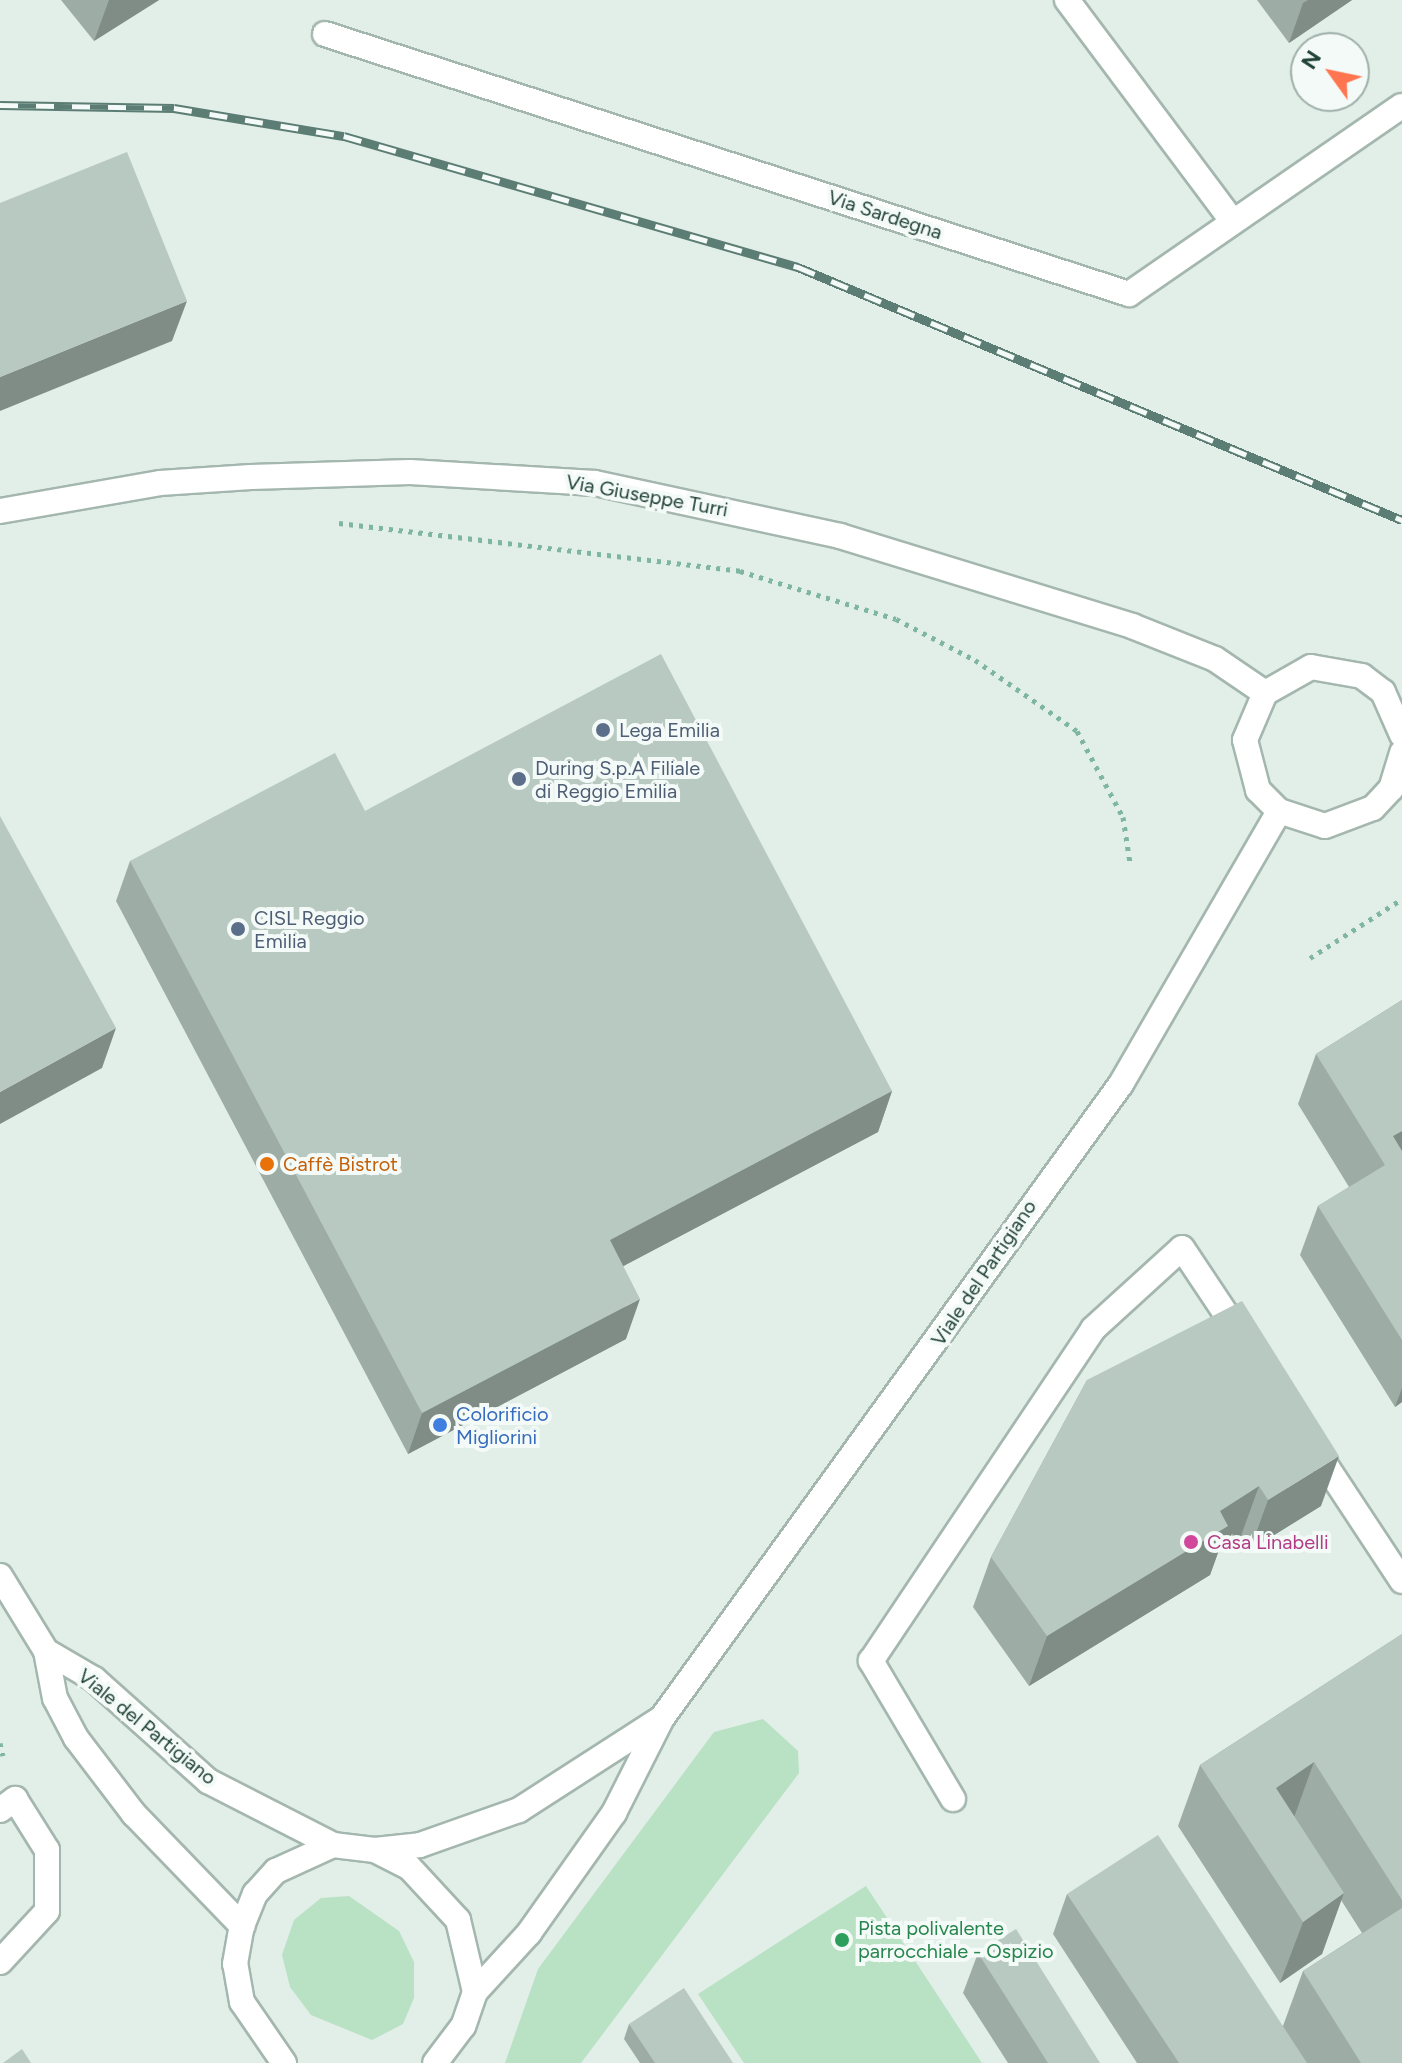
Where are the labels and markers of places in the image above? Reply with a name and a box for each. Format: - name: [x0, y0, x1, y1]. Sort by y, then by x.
- place label: Lega Emilia: [619, 718, 720, 742]
- marker: Lega Emilia: [594, 721, 612, 739]
- place label: During S.p.A Filiale di Reggio Emilia: [535, 756, 700, 803]
- marker: During S.p.A Filiale di Reggio Emilia: [510, 770, 528, 788]
- place label: CISL Reggio Emilia: [254, 906, 365, 953]
- marker: CISL Reggio Emilia: [229, 920, 247, 938]
- place label: Caffè Bistrot: [283, 1152, 398, 1176]
- marker: Caffè Bistrot: [258, 1155, 276, 1173]
- place label: Colorificio Migliorini: [456, 1402, 548, 1449]
- marker: Colorificio Migliorini: [431, 1416, 449, 1434]
- place label: Casa Linabelli: [1207, 1530, 1329, 1554]
- marker: Casa Linabelli: [1182, 1533, 1200, 1551]
- place label: Pista polivalente parrocchiale - Ospizio: [858, 1916, 1054, 1963]
- marker: Pista polivalente parrocchiale - Ospizio: [833, 1931, 851, 1949]

